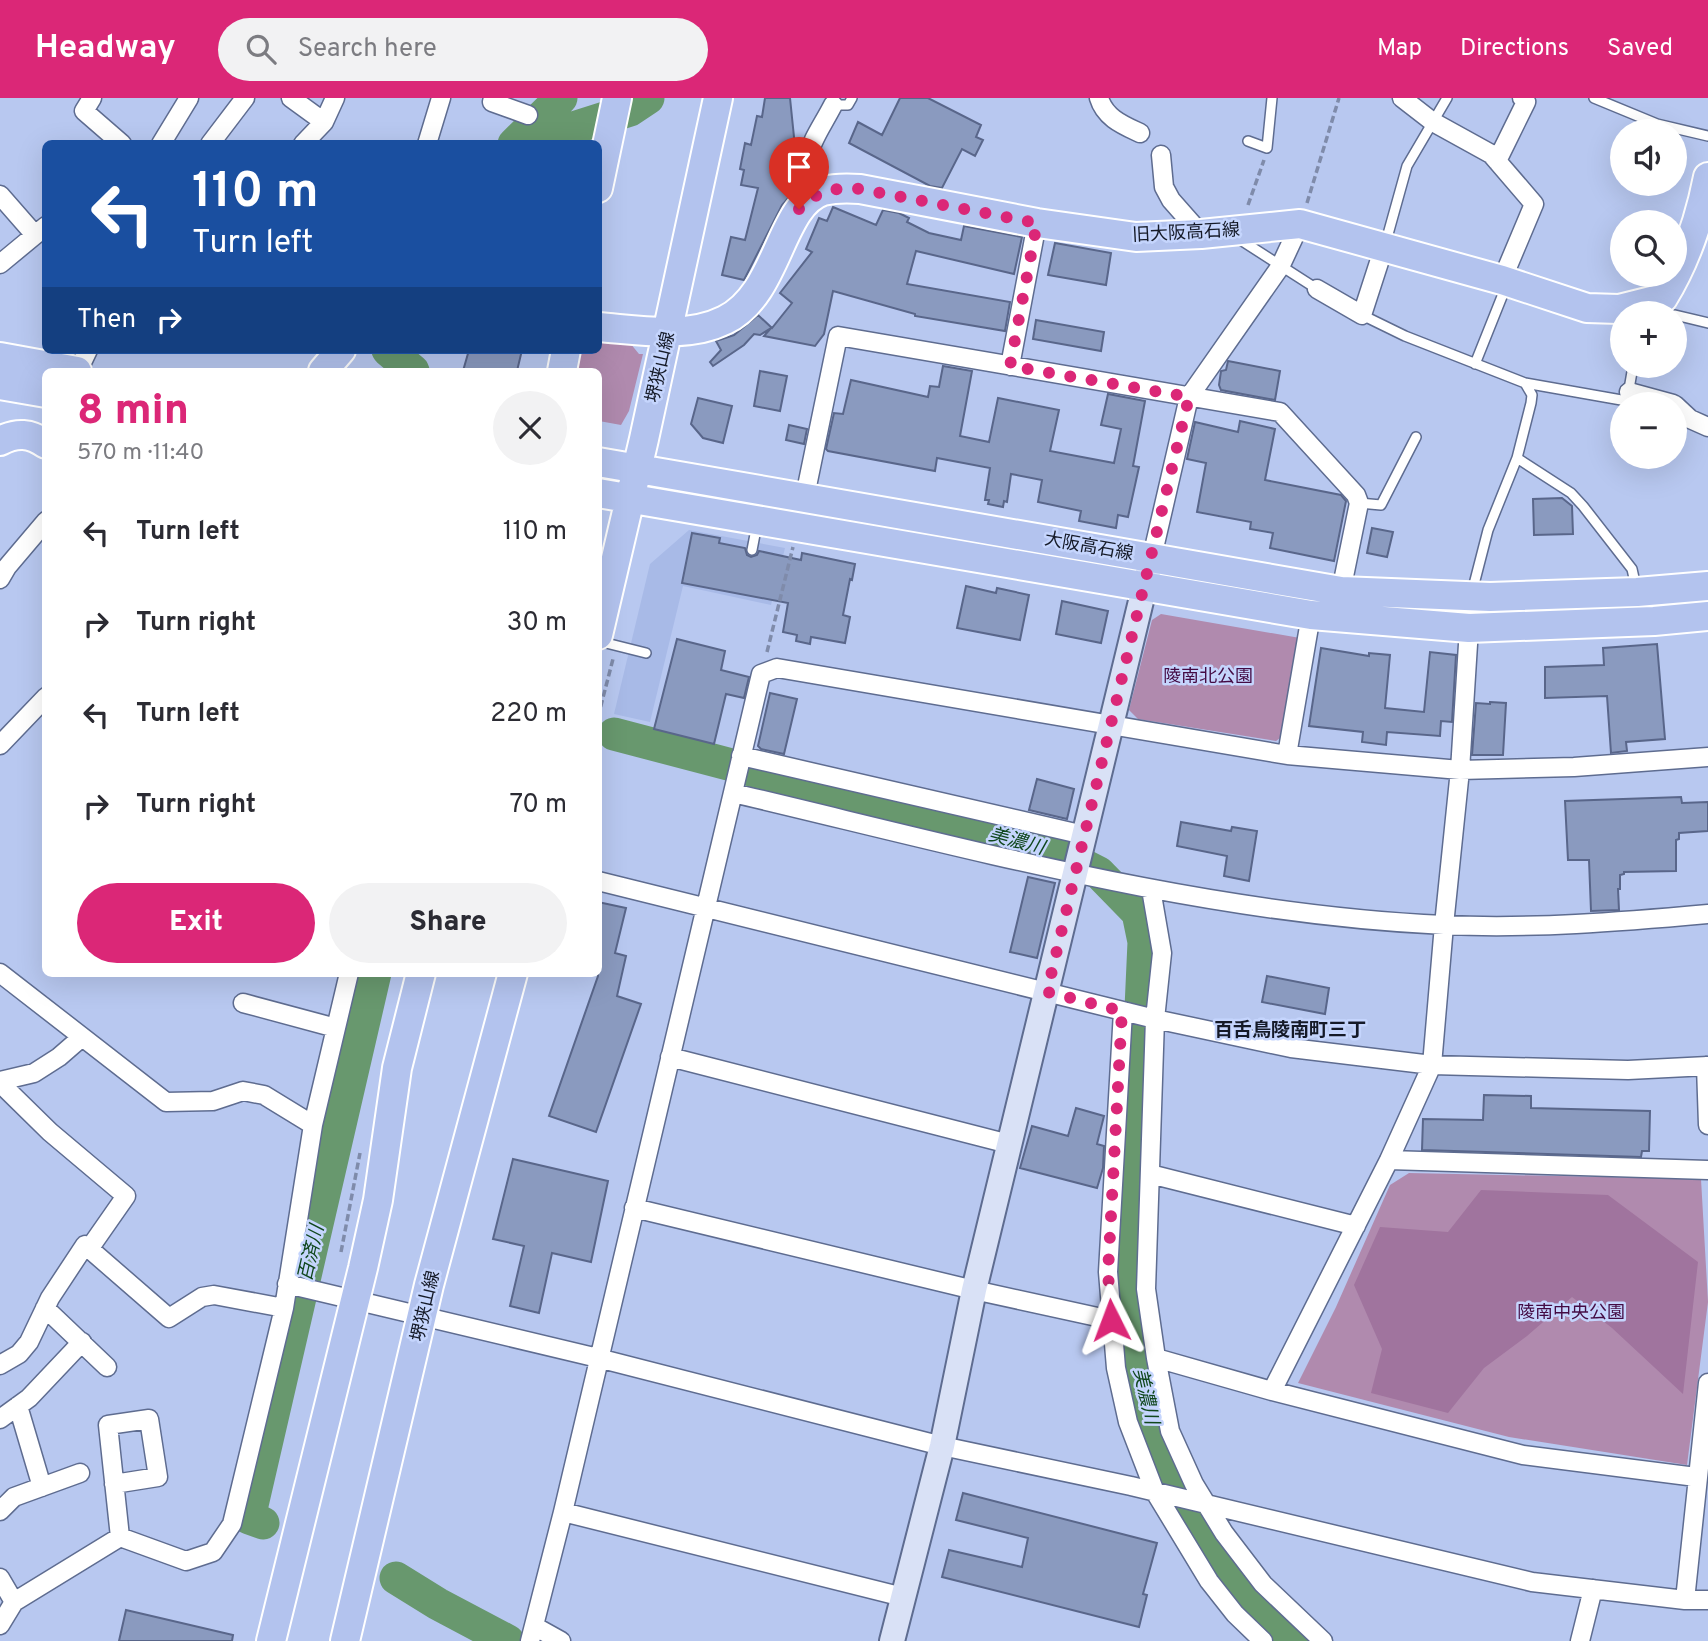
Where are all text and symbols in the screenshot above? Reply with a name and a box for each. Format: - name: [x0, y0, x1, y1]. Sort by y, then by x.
- search box: [218, 18, 708, 81]
- text: Headway: [35, 28, 176, 70]
- icon: search: [242, 30, 280, 68]
- text: Search here: [298, 33, 437, 66]
- text: Map: [1377, 34, 1422, 64]
- text: Directions: [1460, 34, 1569, 64]
- text: Saved: [1607, 34, 1673, 64]
- map controls: [1610, 119, 1687, 469]
- button: sound: [1610, 119, 1687, 196]
- pin: [769, 137, 829, 209]
- icon: arrive: [780, 148, 818, 186]
- text: 110 m: [192, 163, 319, 225]
- icon: left: [77, 168, 168, 259]
- button: search: [1610, 210, 1687, 287]
- street label: 旧大阪高石線: [1132, 219, 1241, 248]
- text: Turn left: [192, 224, 313, 264]
- icon: right: [150, 301, 188, 339]
- button: +: [1610, 301, 1687, 378]
- text: Then: [77, 304, 136, 337]
- street label: 堺狭山線: [642, 330, 681, 405]
- text: 8 min: [77, 386, 189, 439]
- button: close: [493, 391, 567, 465]
- button: −: [1610, 392, 1687, 469]
- text: 570 m · 11:40: [77, 439, 204, 468]
- icon: left: [77, 514, 115, 552]
- text: Turn left: [136, 516, 240, 549]
- text: 110 m: [503, 516, 567, 549]
- street label: 大阪高石線: [1042, 528, 1135, 567]
- icon: right: [77, 605, 115, 643]
- text: Turn right: [136, 607, 256, 640]
- text: 30 m: [507, 607, 567, 640]
- park label: 陵南北公園: [1163, 666, 1253, 689]
- icon: left: [77, 696, 115, 734]
- text: Turn left: [136, 698, 240, 731]
- text: 220 m: [490, 698, 567, 731]
- icon: right: [77, 787, 115, 825]
- text: Turn right: [136, 789, 256, 822]
- text: 70 m: [509, 789, 567, 822]
- water label: 美濃川: [986, 823, 1049, 861]
- button: Exit: [77, 883, 315, 963]
- button: Share: [329, 883, 567, 963]
- district label: 百舌鳥陵南町三丁: [1214, 1019, 1366, 1043]
- water label: 百済川: [294, 1221, 331, 1284]
- street label: 堺狭山線: [407, 1269, 446, 1344]
- position arrow: [1074, 1283, 1148, 1357]
- park label: 陵南中央公園: [1517, 1302, 1625, 1325]
- water label: 美濃川: [1127, 1366, 1164, 1429]

